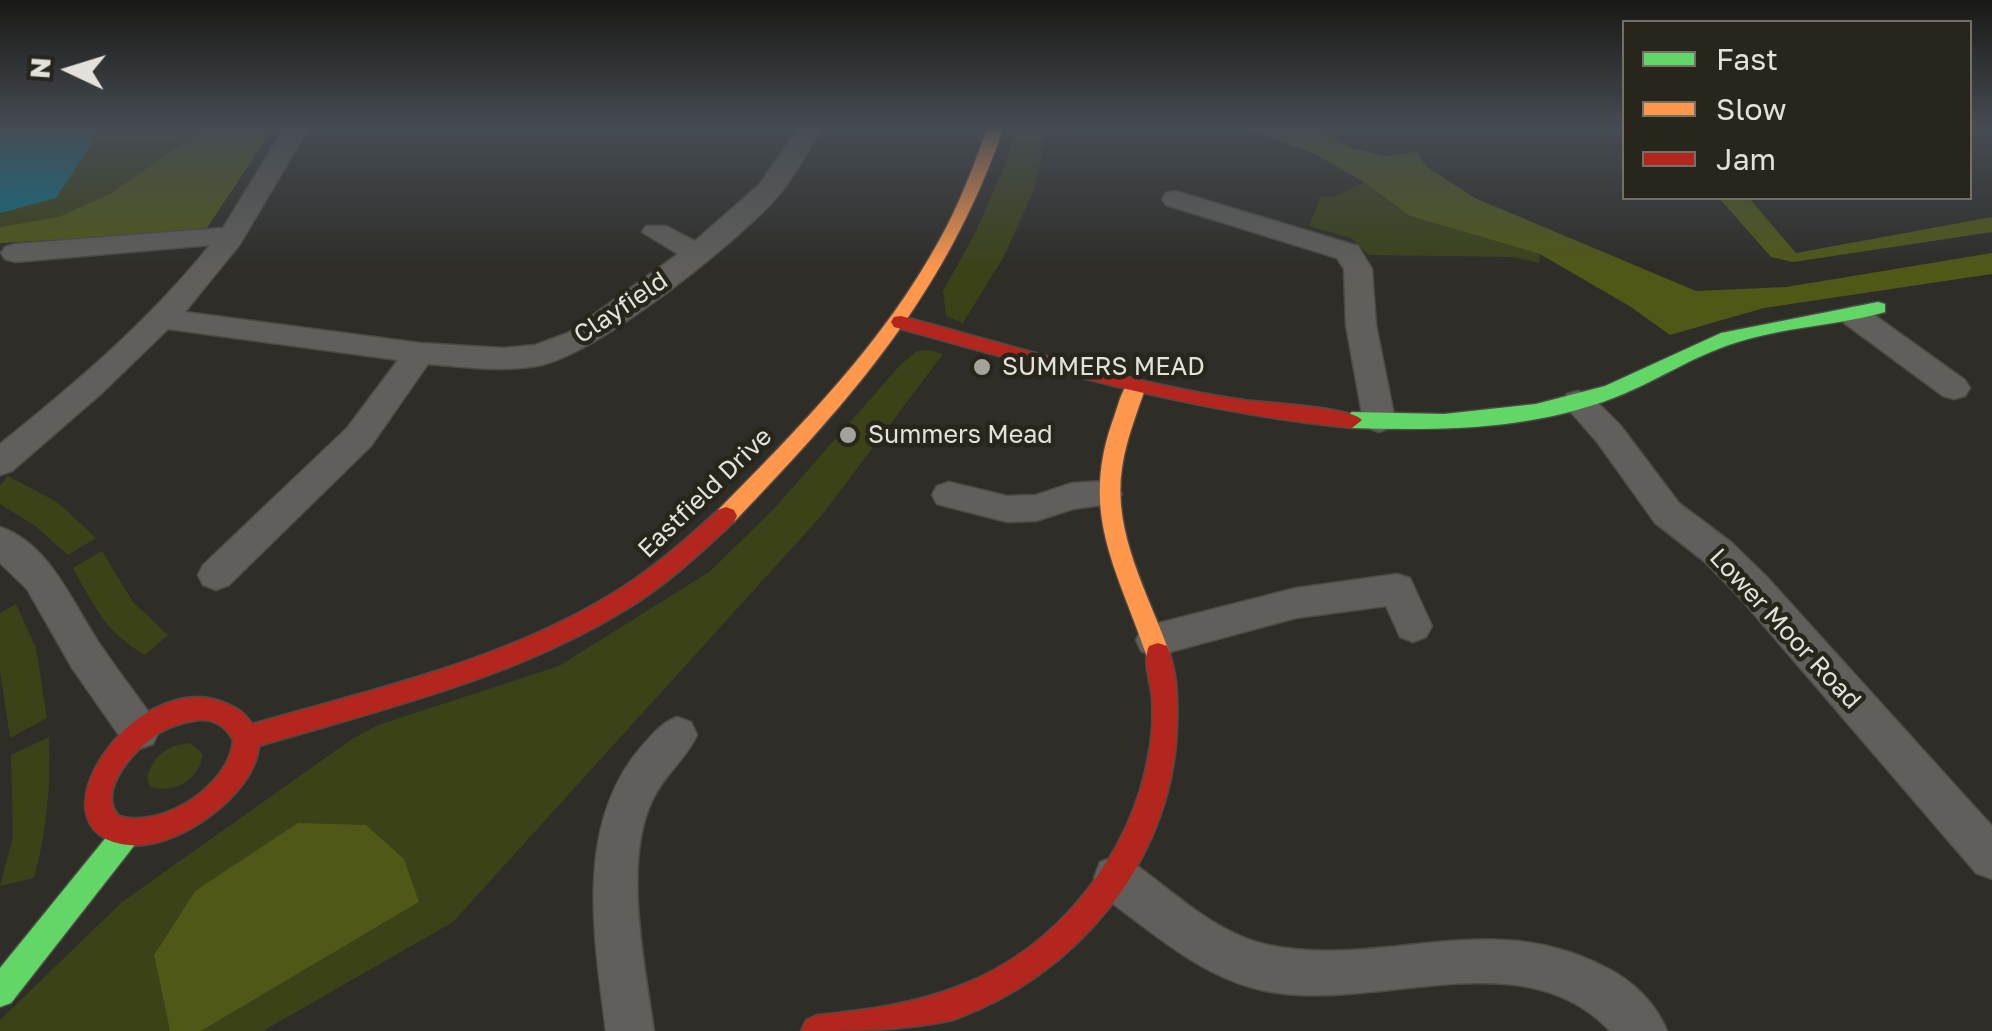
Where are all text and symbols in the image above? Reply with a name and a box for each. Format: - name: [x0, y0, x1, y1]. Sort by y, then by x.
- north arrow: [20, 20, 120, 120]
- legend: [1622, 20, 1972, 200]
- text: Fast: [1716, 41, 1778, 77]
- text: N: [22, 56, 57, 80]
- text: Slow: [1716, 91, 1787, 127]
- text: Jam: [1716, 141, 1776, 177]
- street label: Clayfield: [568, 266, 674, 350]
- place label: SUMMERS MEAD: [1002, 352, 1205, 382]
- marker: SUMMERS MEAD: [971, 356, 993, 378]
- place label: Summers Mead: [868, 420, 1053, 450]
- street label: Eastfield Drive: [632, 422, 778, 564]
- marker: Summers Mead: [837, 424, 859, 446]
- street label: Lower Moor Road: [1703, 543, 1867, 715]

